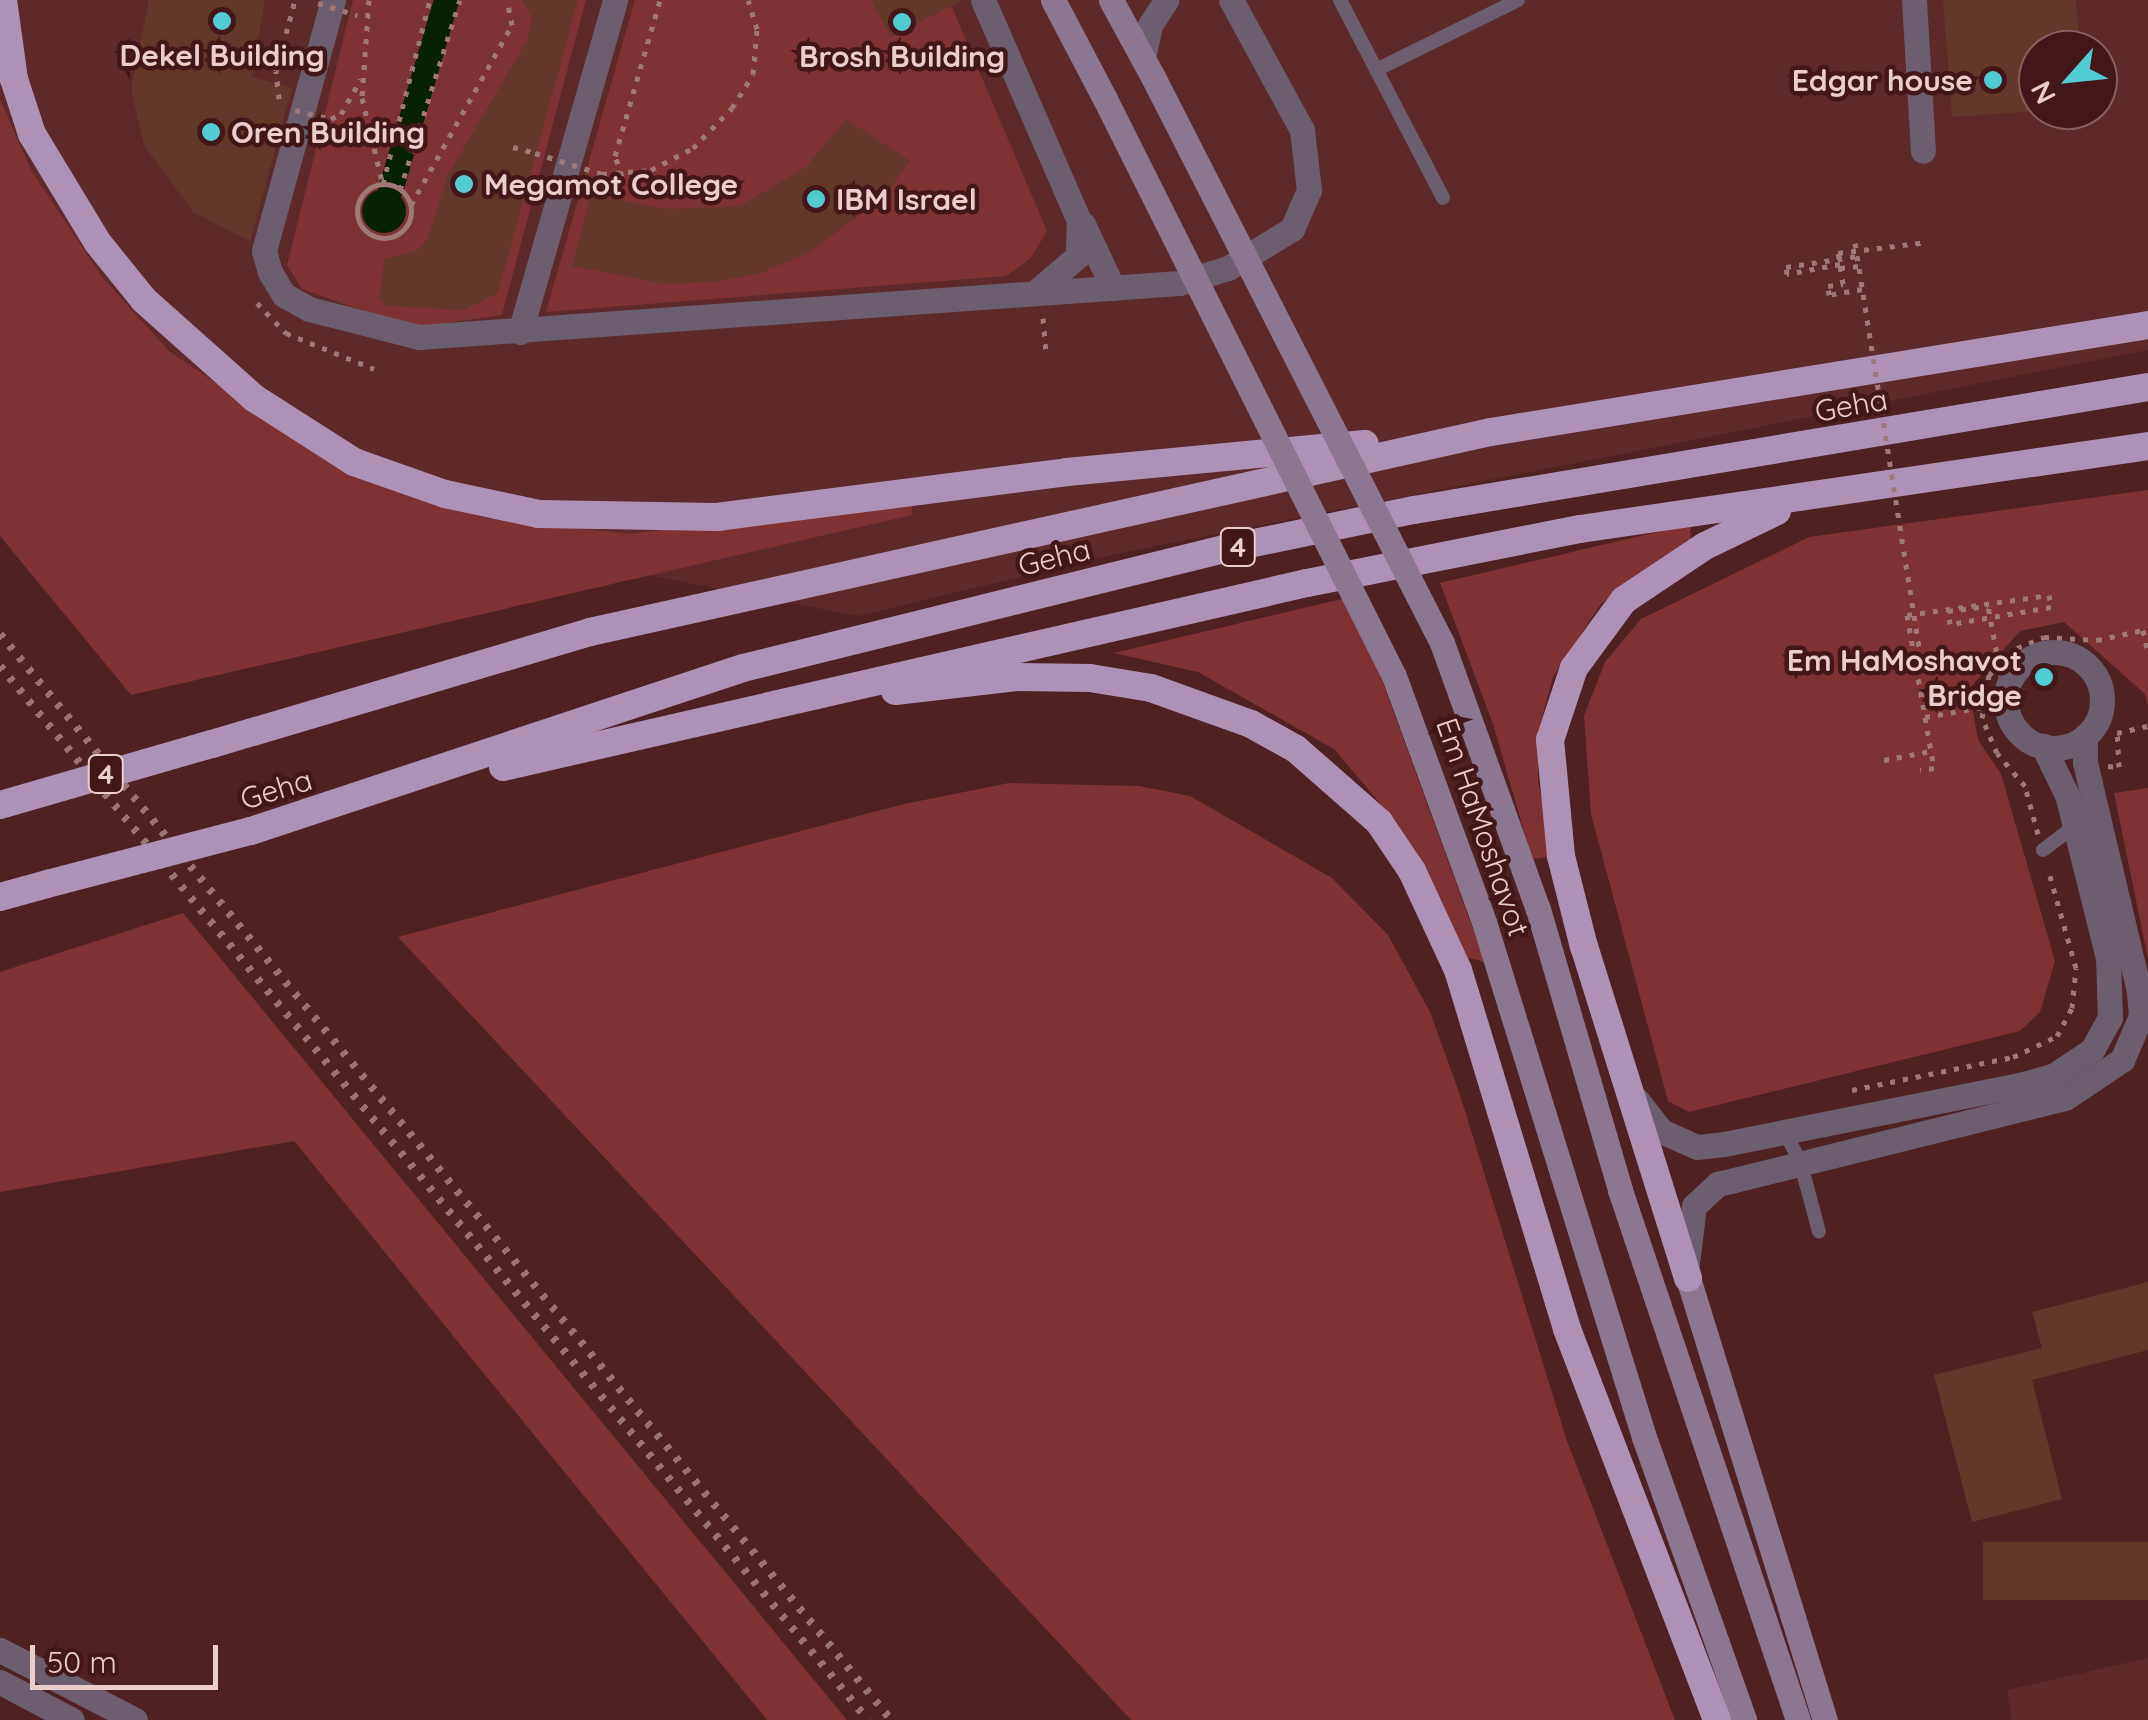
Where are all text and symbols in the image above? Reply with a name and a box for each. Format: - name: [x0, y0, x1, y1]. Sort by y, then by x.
- marker: Dekel Building: [211, 10, 233, 32]
- marker: Brosh Building: [891, 11, 913, 33]
- north arrow: [2018, 30, 2118, 130]
- place label: Dekel Building: [119, 37, 325, 73]
- place label: Brosh Building: [799, 38, 1005, 74]
- place label: Edgar house: [1792, 62, 1973, 98]
- marker: Edgar house: [1982, 69, 2004, 91]
- text: N: [2022, 76, 2063, 110]
- place label: Oren Building: [231, 114, 425, 150]
- marker: Oren Building: [200, 121, 222, 143]
- place label: Megamot College: [484, 166, 738, 202]
- marker: Megamot College: [453, 173, 475, 195]
- place label: IBM Israel: [836, 181, 977, 217]
- marker: IBM Israel: [805, 188, 827, 210]
- street label: Geha: [1812, 381, 1890, 429]
- road number: 4: [1218, 524, 1258, 570]
- street label: Geha: [1014, 531, 1094, 583]
- place label: Em HaMoshavot Bridge: [1787, 642, 2022, 712]
- marker: Em HaMoshavot Bridge: [2031, 664, 2057, 690]
- street label: Em HaMoshavot: [1429, 713, 1537, 941]
- road number: 4: [86, 751, 126, 797]
- street label: Geha: [236, 761, 316, 817]
- scale bar: [35, 1625, 222, 1687]
- text: 50 m: [47, 1643, 117, 1681]

